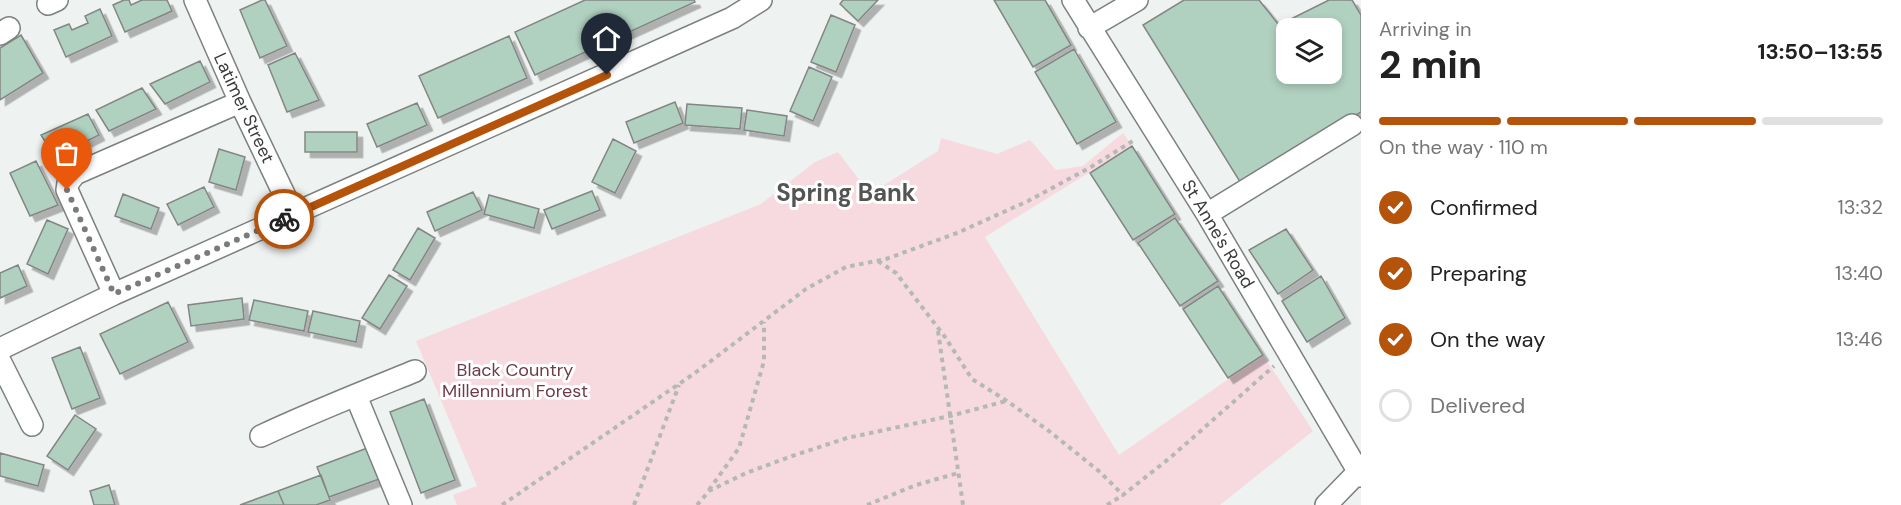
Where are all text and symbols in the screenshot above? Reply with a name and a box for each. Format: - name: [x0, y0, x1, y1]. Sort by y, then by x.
- pin: [581, 13, 632, 75]
- text: Arriving in: [1379, 16, 1471, 42]
- map controls: [1276, 18, 1342, 84]
- button: layers: [1276, 18, 1342, 84]
- icon: home: [590, 22, 623, 55]
- text: 13:50–13:55: [1757, 37, 1883, 66]
- text: 2 min: [1379, 39, 1482, 90]
- street label: Latimer Street: [208, 49, 280, 167]
- pin: [41, 128, 92, 190]
- text: On the way · 110 m: [1379, 134, 1548, 160]
- icon: bag: [50, 137, 83, 170]
- street label: St Anne's Road: [1176, 175, 1260, 293]
- district label: Spring Bank: [776, 177, 916, 208]
- courier: [254, 189, 314, 249]
- icon: check: [1379, 191, 1412, 224]
- text: Confirmed: [1430, 193, 1538, 222]
- text: 13:32: [1838, 194, 1883, 220]
- icon: bike: [268, 203, 301, 236]
- icon: check: [1379, 257, 1412, 290]
- text: Preparing: [1430, 259, 1527, 288]
- text: 13:40: [1835, 260, 1883, 286]
- icon: check: [1379, 323, 1412, 356]
- text: On the way: [1430, 325, 1545, 354]
- text: 13:46: [1836, 326, 1883, 352]
- park label: Black Country Millennium Forest: [442, 358, 588, 403]
- text: Delivered: [1430, 391, 1525, 420]

